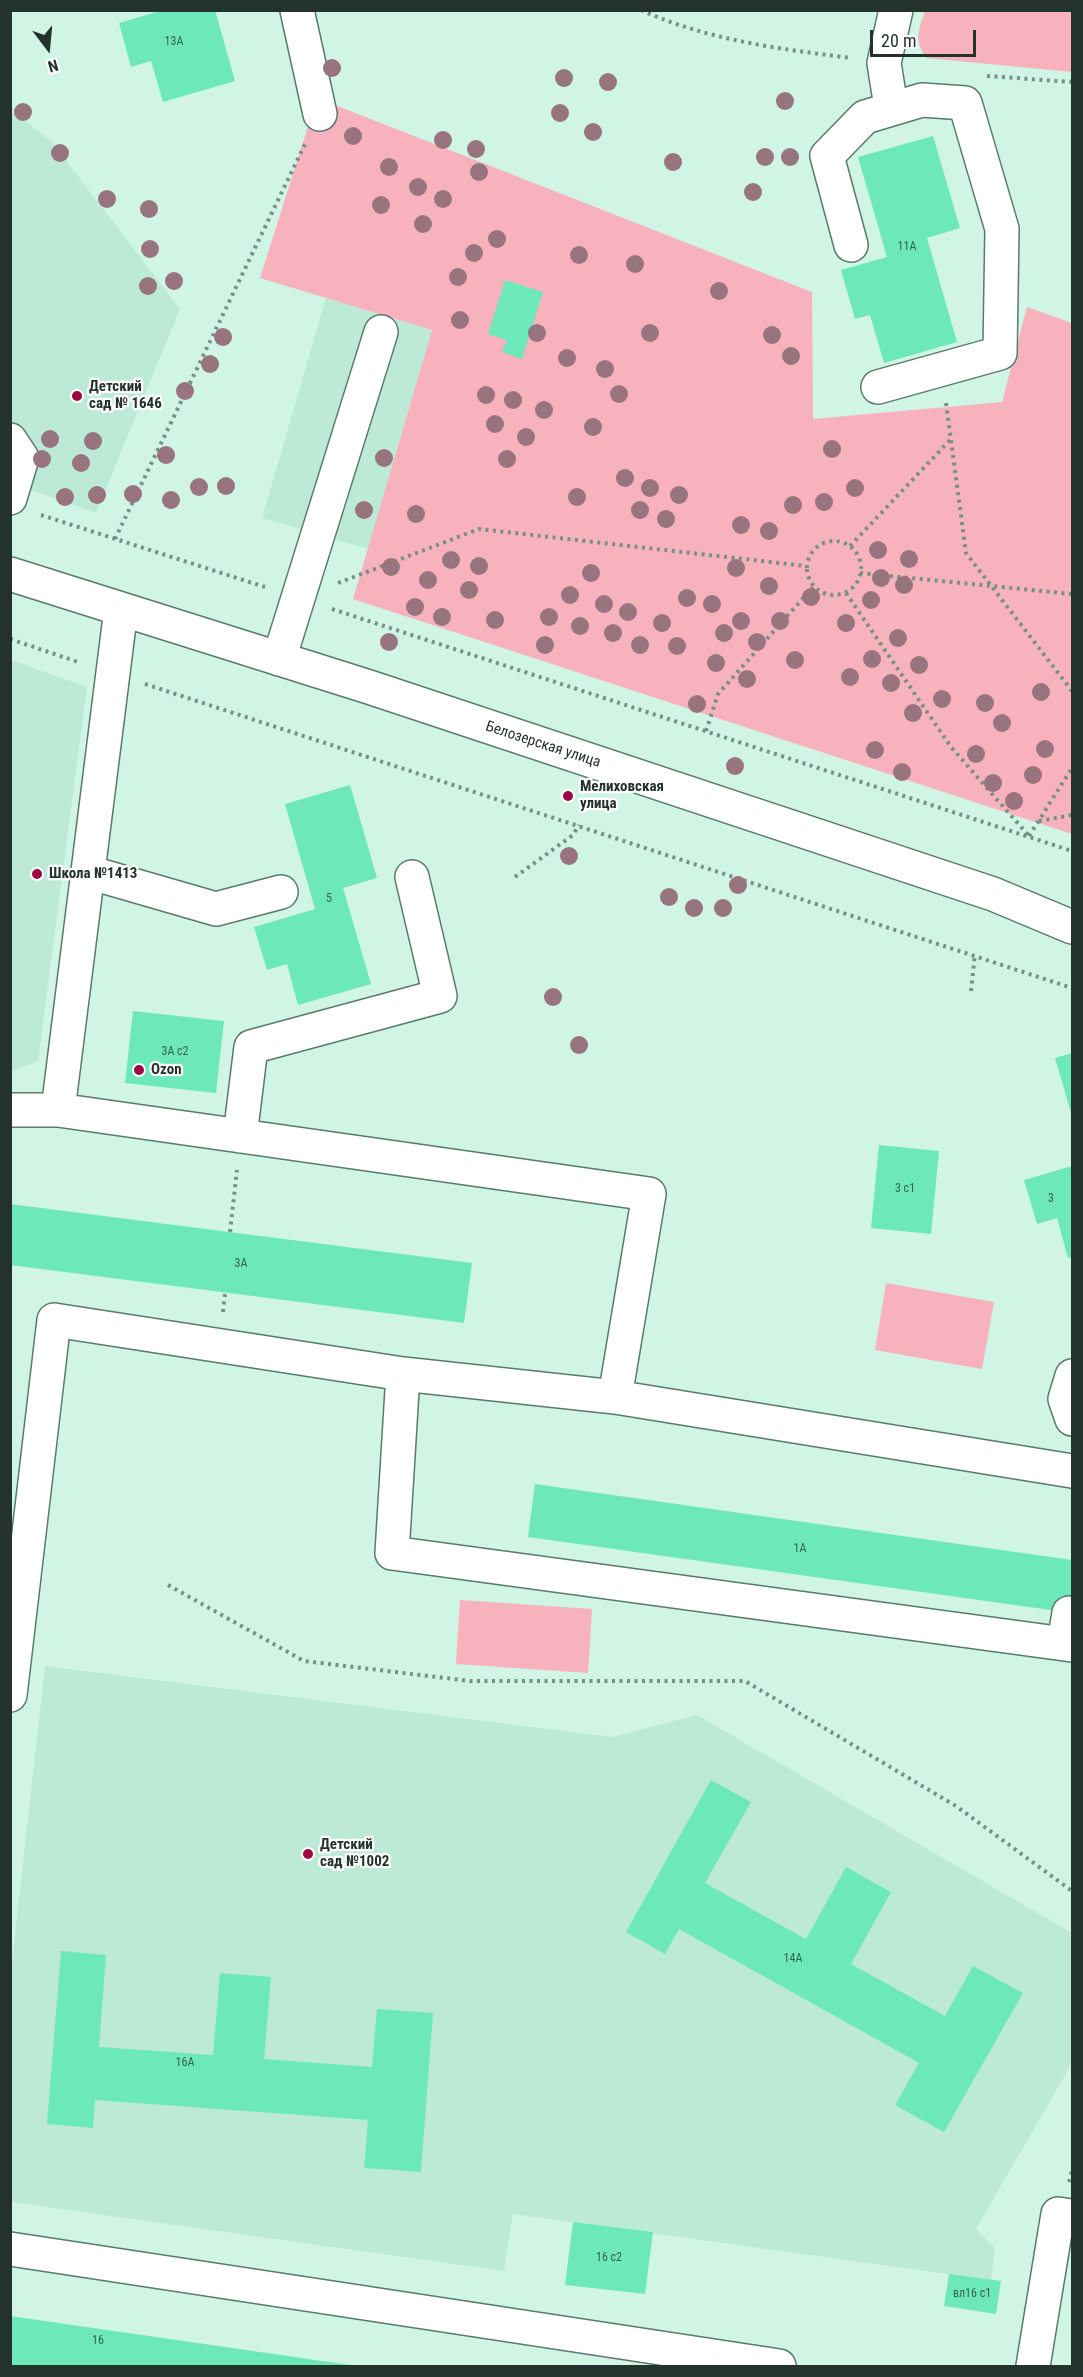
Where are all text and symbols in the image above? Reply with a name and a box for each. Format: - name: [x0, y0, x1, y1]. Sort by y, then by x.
- north arrow: [18, 18, 78, 78]
- scale bar: [873, 18, 980, 56]
- text: 20 m: [881, 30, 916, 51]
- house number: 13А: [165, 35, 183, 49]
- text: N: [46, 55, 60, 76]
- house number: 11А: [898, 240, 916, 254]
- place label: Детский сад № 1646: [89, 378, 162, 413]
- marker: Детский сад № 1646: [70, 389, 84, 403]
- street label: Белозерская улица: [483, 718, 603, 772]
- place label: Мелиховская улица: [580, 778, 664, 813]
- marker: Мелиховская улица: [561, 789, 575, 803]
- place label: Школа №1413: [49, 865, 137, 883]
- marker: Школа №1413: [30, 867, 44, 881]
- house number: 5: [326, 892, 332, 906]
- house number: 3А с2: [161, 1045, 189, 1059]
- place label: Ozon: [151, 1061, 182, 1079]
- marker: Ozon: [132, 1063, 146, 1077]
- house number: 3 с1: [895, 1182, 915, 1196]
- house number: 3: [1048, 1192, 1054, 1206]
- house number: 3А: [235, 1257, 247, 1271]
- house number: 1А: [794, 1542, 806, 1556]
- place label: Детский сад №1002: [320, 1836, 389, 1871]
- marker: Детский сад №1002: [301, 1847, 315, 1861]
- house number: 14А: [784, 1952, 802, 1966]
- house number: 16А: [176, 2056, 194, 2070]
- house number: 16 с2: [596, 2251, 622, 2265]
- house number: вл16 с1: [953, 2287, 991, 2301]
- house number: 16: [92, 2334, 104, 2348]

